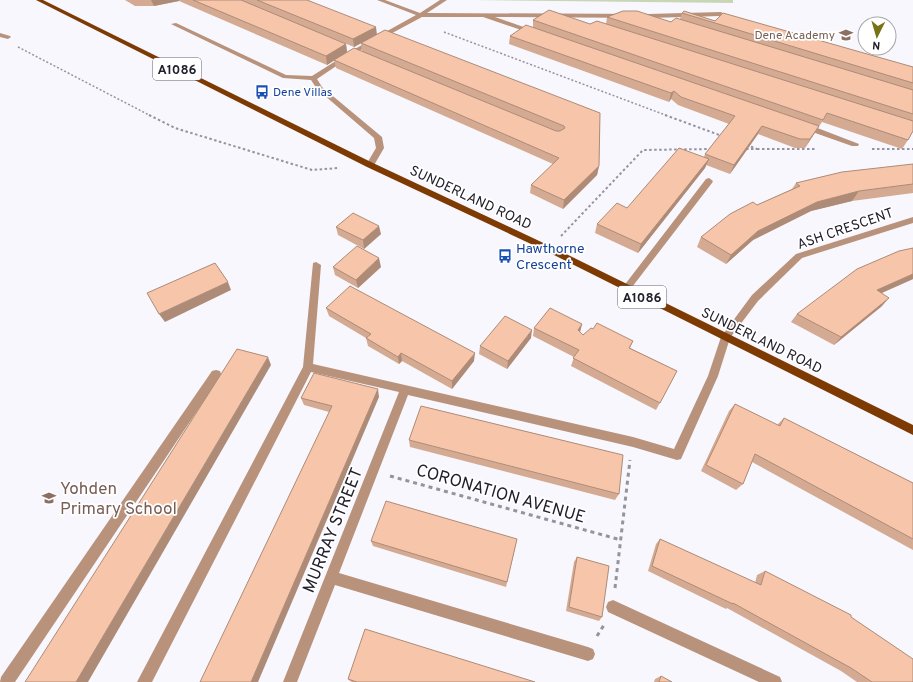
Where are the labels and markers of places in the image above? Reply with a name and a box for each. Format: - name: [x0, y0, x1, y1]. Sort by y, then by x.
- school or university icon: Dene Academy: [838, 27, 854, 43]
- place label: Dene Academy: [754, 28, 835, 44]
- bus stop icon: Dene Villas: [254, 84, 270, 100]
- place label: Dene Villas: [273, 85, 332, 101]
- place label: Hawthorne Crescent: [516, 241, 585, 274]
- bus stop icon: Hawthorne Crescent: [497, 248, 513, 264]
- place label: Yohden Primary School: [60, 479, 177, 521]
- school or university icon: Yohden Primary School: [41, 490, 57, 506]

